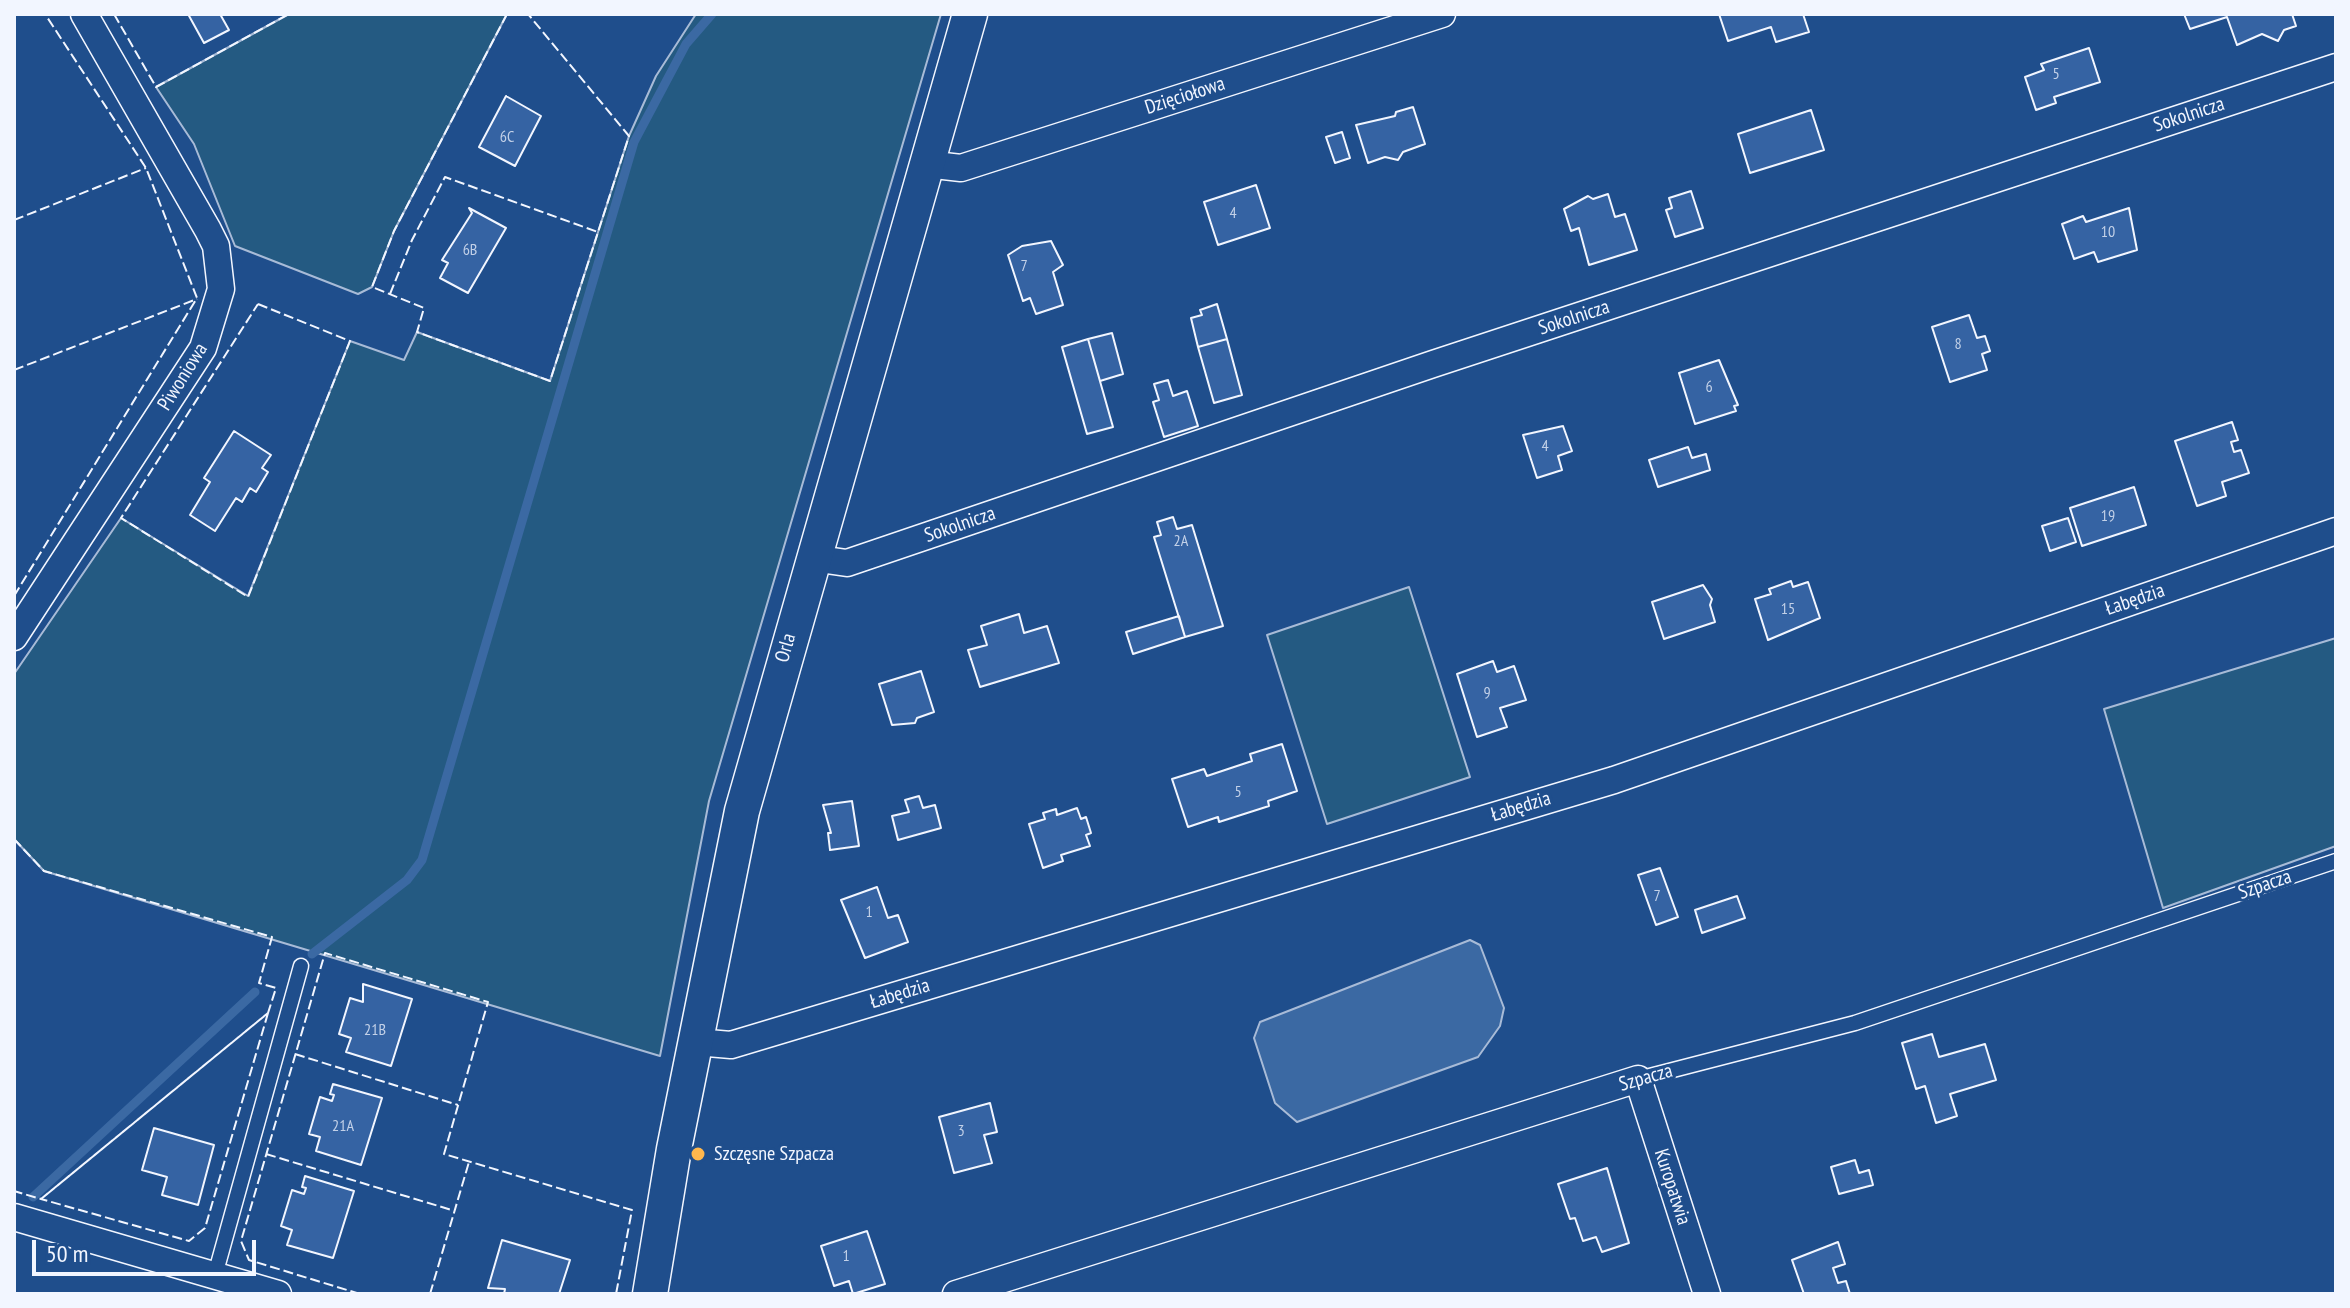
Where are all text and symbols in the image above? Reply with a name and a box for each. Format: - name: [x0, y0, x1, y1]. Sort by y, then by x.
- house number: 5: [2052, 64, 2060, 84]
- street label: Dzięciołowa: [1142, 72, 1228, 120]
- street label: Sokolnicza: [2150, 92, 2228, 138]
- house number: 6C: [500, 127, 514, 147]
- house number: 4: [1229, 203, 1237, 223]
- house number: 10: [2101, 222, 2115, 242]
- house number: 6B: [463, 240, 477, 260]
- house number: 7: [1020, 256, 1028, 276]
- street label: Sokolnicza: [1535, 295, 1613, 341]
- house number: 8: [1954, 334, 1962, 354]
- street label: Piwoniowa: [153, 339, 213, 415]
- house number: 6: [1705, 377, 1713, 397]
- house number: 4: [1541, 436, 1549, 456]
- street label: Sokolnicza: [921, 502, 999, 548]
- house number: 19: [2101, 506, 2115, 526]
- house number: 2A: [1174, 531, 1188, 551]
- street label: Łabędzia: [2102, 579, 2168, 621]
- house number: 15: [1781, 599, 1795, 619]
- street label: Orla: [770, 631, 802, 665]
- house number: 9: [1483, 683, 1491, 703]
- house number: 5: [1234, 782, 1242, 802]
- street label: Łabędzia: [1488, 787, 1554, 827]
- street label: Szpacza: [2235, 865, 2295, 905]
- house number: 7: [1653, 886, 1661, 906]
- house number: 1: [865, 902, 873, 922]
- street label: Łabędzia: [867, 974, 933, 1014]
- house number: 21B: [364, 1020, 386, 1040]
- street label: Szpacza: [1616, 1059, 1676, 1097]
- house number: 21A: [332, 1116, 354, 1136]
- house number: 3: [957, 1121, 965, 1141]
- place label: Szczęsne Szpacza: [714, 1142, 834, 1166]
- marker: Szczęsne Szpacza: [689, 1145, 707, 1163]
- street label: Kuropatwia: [1648, 1146, 1696, 1228]
- scale bar: [36, 1224, 260, 1274]
- text: 50 m: [46, 1238, 88, 1269]
- house number: 1: [842, 1246, 850, 1266]

